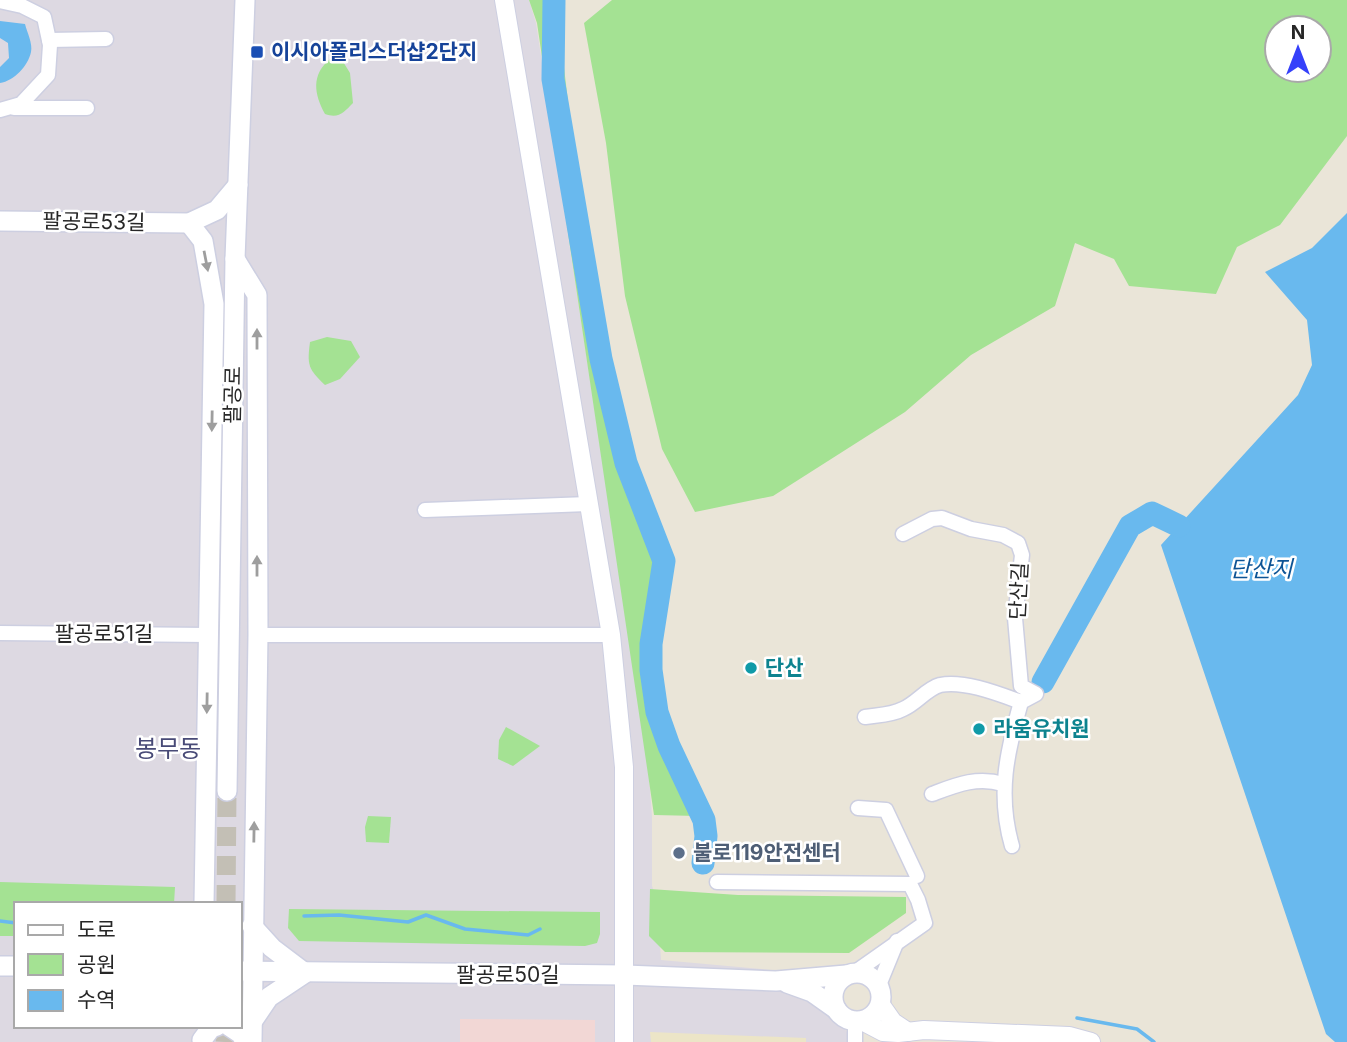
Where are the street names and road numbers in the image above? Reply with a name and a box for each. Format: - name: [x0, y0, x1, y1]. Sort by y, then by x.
- street label: 팔공로53길: [42, 208, 146, 235]
- street label: 팔공로: [219, 366, 246, 424]
- street label: 단산길: [1005, 561, 1033, 621]
- street label: 팔공로51길: [55, 621, 153, 646]
- street label: 팔공로50길: [456, 962, 560, 987]

